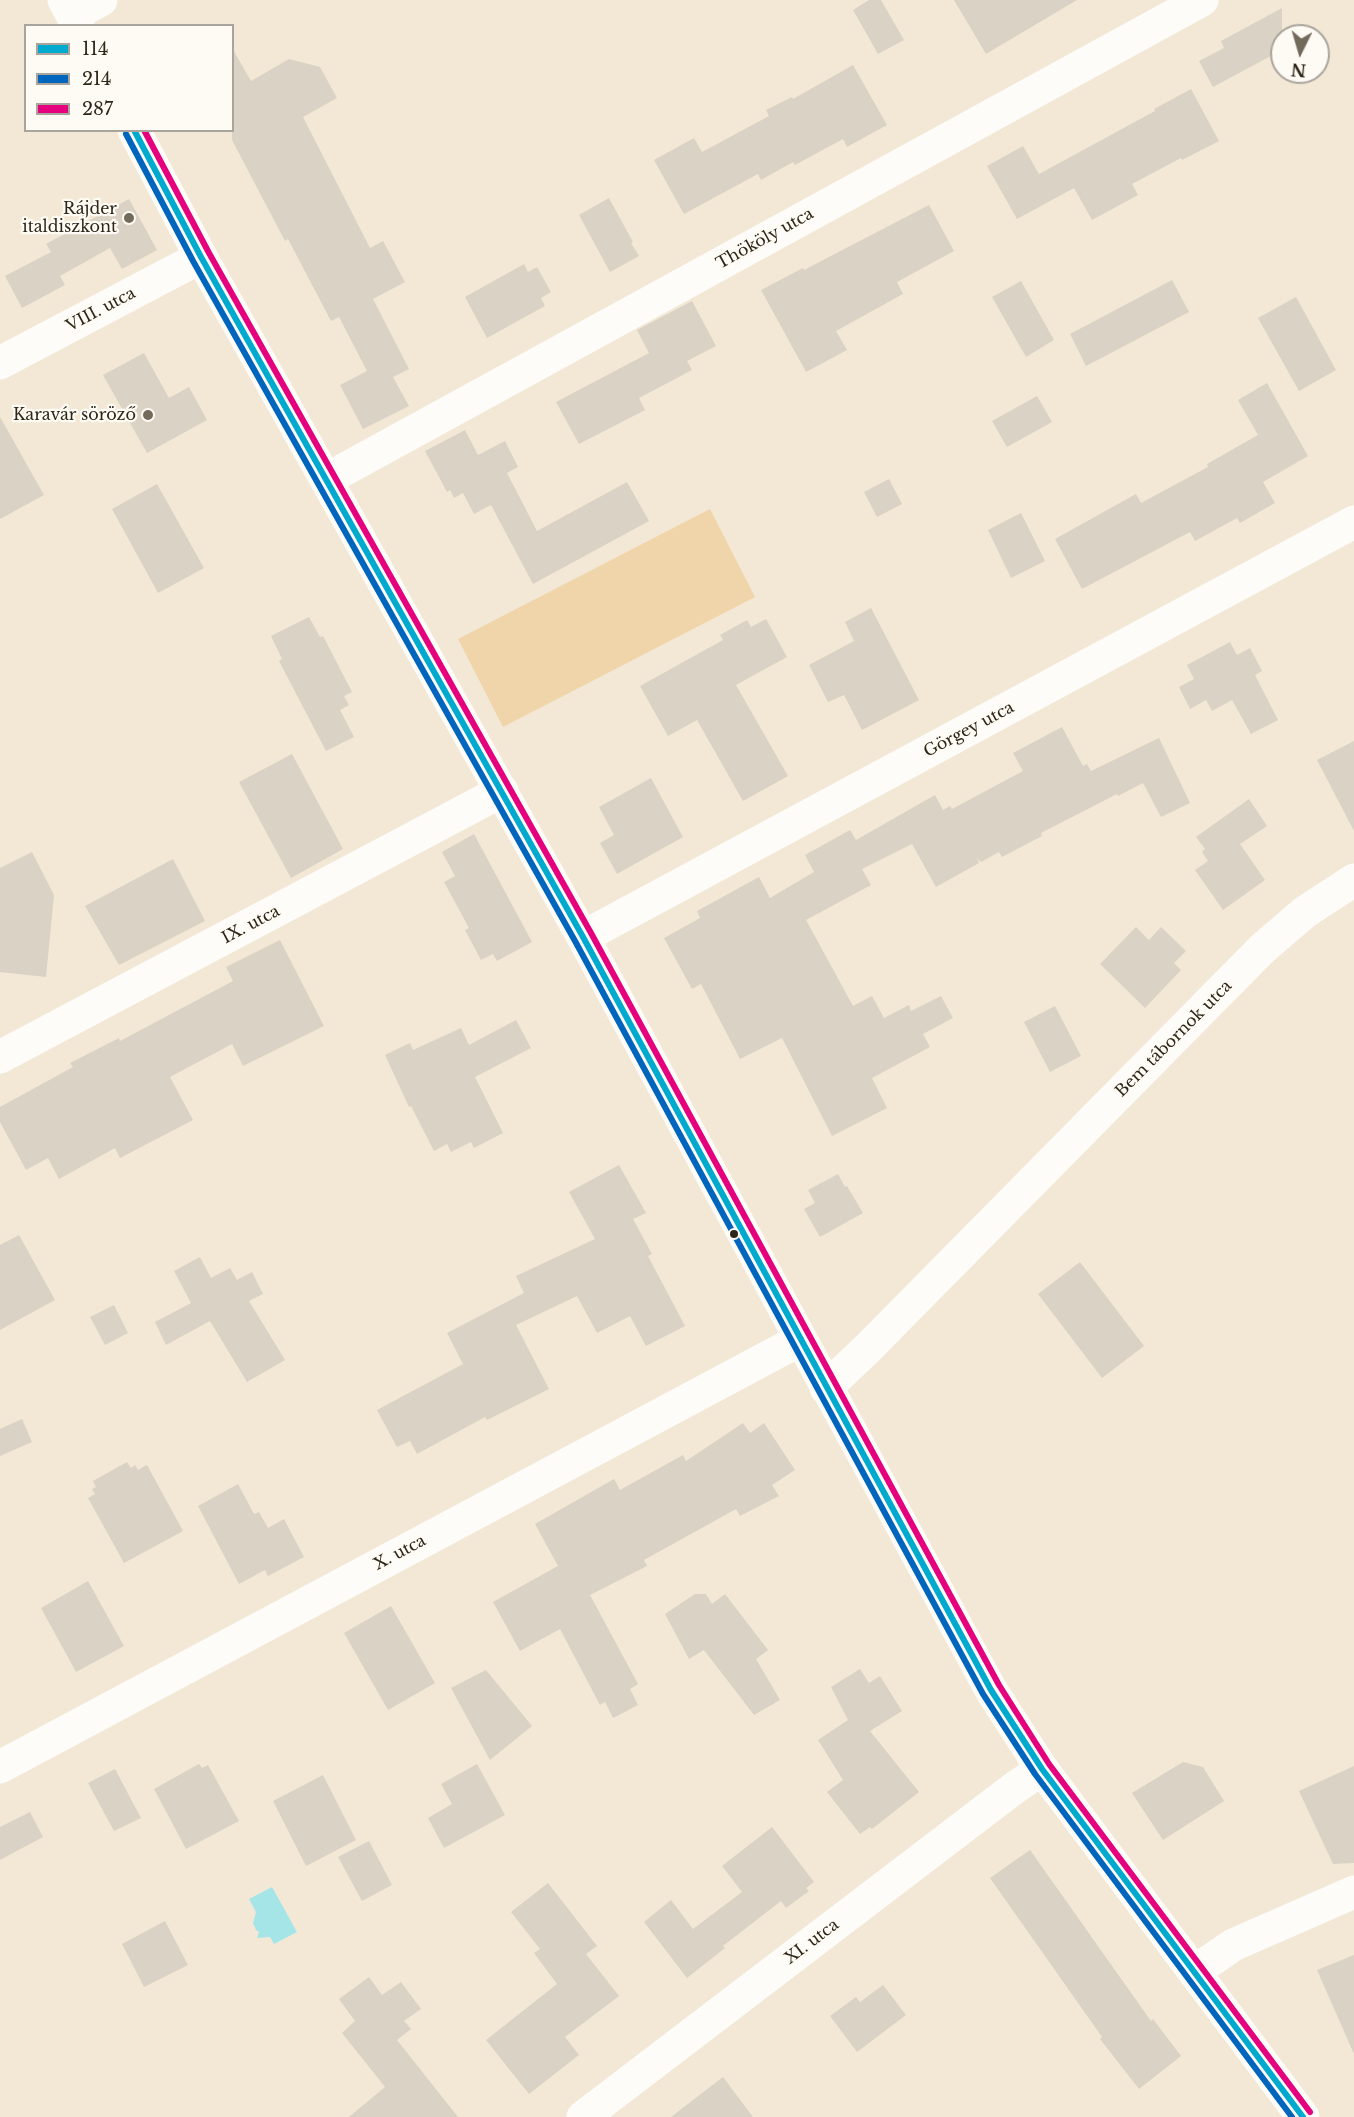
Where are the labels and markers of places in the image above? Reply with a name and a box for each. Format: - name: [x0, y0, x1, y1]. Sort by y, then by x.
- place label: Rájder italdiszkont: [22, 199, 117, 237]
- marker: Rájder italdiszkont: [122, 211, 136, 225]
- place label: Karavár söröző: [13, 405, 136, 425]
- marker: Karavár söröző: [141, 408, 155, 422]
- unlabelled marker: [728, 1228, 740, 1240]

